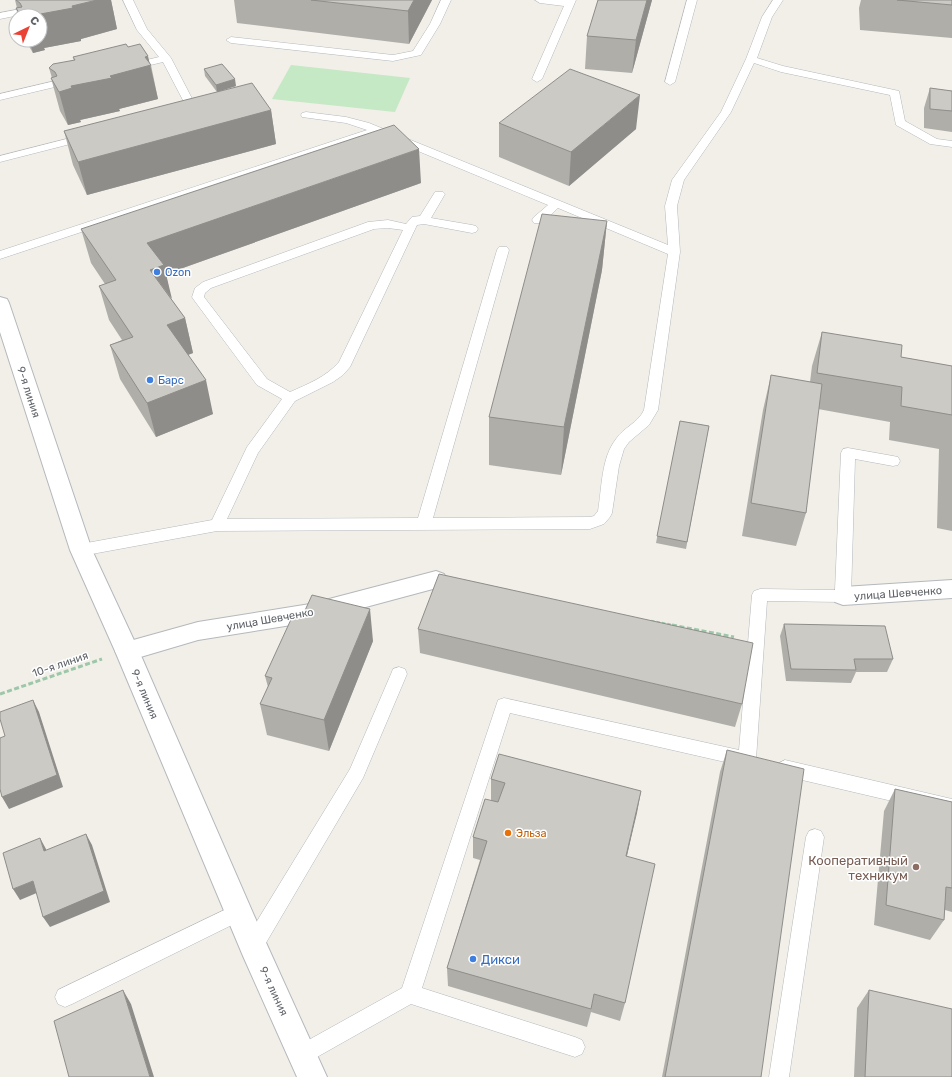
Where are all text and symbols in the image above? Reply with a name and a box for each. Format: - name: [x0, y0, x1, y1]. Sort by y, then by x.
- north arrow: [8, 8, 48, 48]
- text: С: [27, 14, 42, 29]
- place label: Ozon: [165, 266, 191, 279]
- marker: Ozon: [152, 267, 162, 277]
- street label: 9-я линия: [14, 365, 43, 419]
- place label: Барс: [158, 374, 184, 387]
- marker: Барс: [145, 375, 155, 385]
- street label: улица Шевченко: [854, 584, 942, 603]
- street label: улица Шевченко: [226, 605, 315, 634]
- street label: 10-я линия: [31, 649, 90, 680]
- street label: 9-я линия: [128, 667, 161, 721]
- place label: Эльза: [516, 827, 547, 840]
- marker: Эльза: [503, 828, 513, 838]
- place label: Кооперативный техникум: [808, 853, 908, 883]
- marker: Кооперативный техникум: [911, 862, 921, 872]
- place label: Дикси: [481, 952, 520, 967]
- marker: Дикси: [468, 954, 478, 964]
- street label: 9-я линия: [256, 965, 291, 1018]

